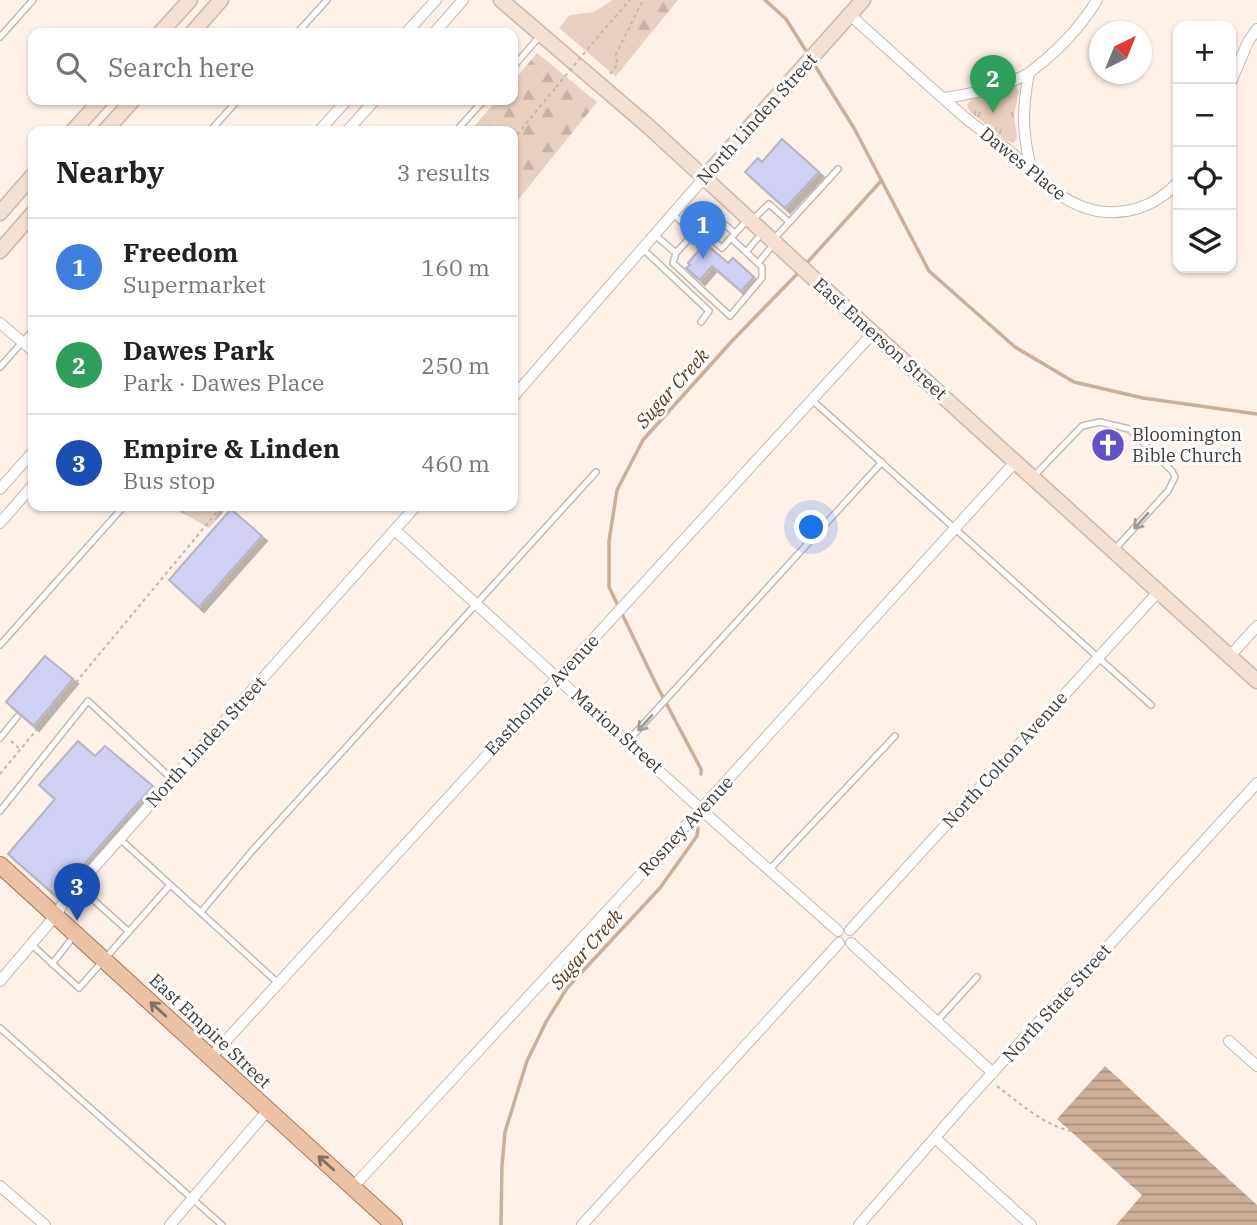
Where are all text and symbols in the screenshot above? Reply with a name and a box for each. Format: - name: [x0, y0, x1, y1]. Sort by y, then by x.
- north arrow: [1089, 21, 1152, 84]
- map controls: [1173, 21, 1236, 273]
- button: +: [1173, 21, 1236, 84]
- search box: [28, 28, 518, 105]
- icon: search: [52, 48, 90, 86]
- street label: North Linden Street: [692, 48, 822, 189]
- text: Search here: [108, 50, 254, 84]
- pin: 2: [970, 55, 1016, 113]
- button: −: [1173, 84, 1236, 147]
- street label: Dawes Place: [976, 122, 1071, 205]
- button: locate: [1173, 147, 1236, 210]
- text: Nearby: [56, 152, 164, 191]
- text: 3 results: [397, 157, 490, 187]
- pin: 1: [680, 201, 726, 259]
- button: layers: [1173, 210, 1236, 273]
- text: Freedom: [123, 235, 238, 269]
- text: 1: [72, 252, 86, 282]
- text: 160 m: [421, 252, 490, 282]
- text: Supermarket: [123, 269, 266, 299]
- street label: East Emerson Street: [809, 273, 952, 405]
- text: Dawes Park: [123, 333, 274, 367]
- water label: Sugar Creek: [629, 343, 715, 433]
- text: 2: [72, 350, 86, 380]
- text: 250 m: [421, 350, 490, 380]
- text: Park · Dawes Place: [123, 367, 324, 397]
- place label: Bloomington Bible Church: [1132, 423, 1242, 467]
- church icon: Bloomington Bible Church: [1089, 426, 1127, 464]
- text: Empire & Linden: [123, 431, 340, 465]
- text: 3: [72, 448, 86, 478]
- text: 460 m: [421, 448, 490, 478]
- text: Bus stop: [123, 465, 215, 495]
- your location: [794, 510, 828, 544]
- one-way arrow: [1133, 512, 1150, 529]
- street label: Eastholme Avenue: [480, 629, 604, 760]
- street label: North Linden Street: [141, 671, 271, 812]
- street label: Marion Street: [567, 683, 668, 778]
- street label: North Colton Avenue: [937, 686, 1072, 833]
- one-way arrow: [636, 714, 653, 731]
- street label: Rosney Avenue: [633, 771, 738, 881]
- pin: 3: [54, 863, 100, 921]
- water label: Sugar Creek: [544, 903, 628, 995]
- street label: North State Street: [997, 939, 1116, 1067]
- street label: East Empire Street: [145, 968, 276, 1093]
- one-way arrow: [149, 1001, 167, 1017]
- one-way arrow: [318, 1154, 335, 1171]

